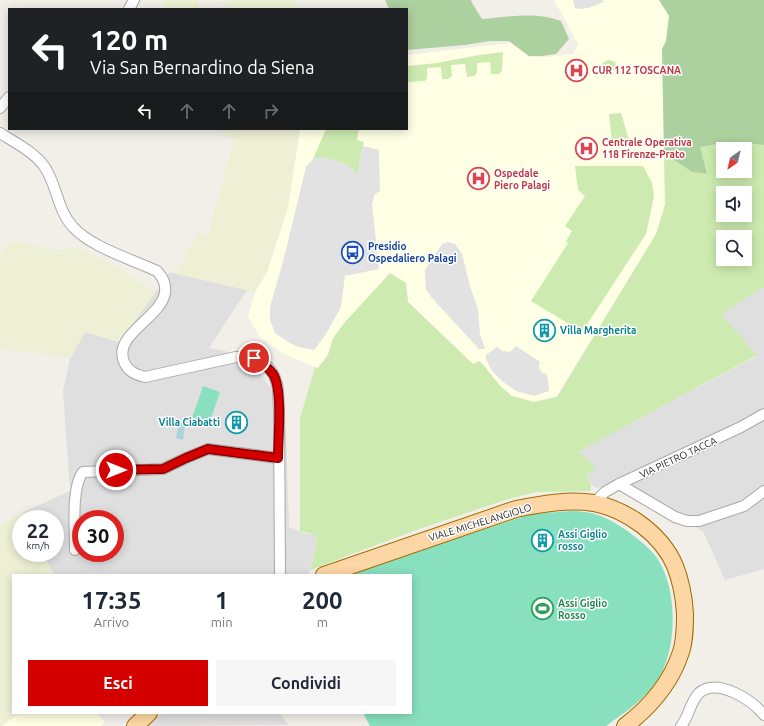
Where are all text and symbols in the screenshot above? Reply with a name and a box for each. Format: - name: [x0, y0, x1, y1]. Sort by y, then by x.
- icon: left: [24, 24, 76, 76]
- text: 120 m: [90, 24, 168, 55]
- text: Via San Bernardino da Siena: [90, 57, 314, 77]
- hospital icon: CUR 112 TOSCANA: [564, 57, 590, 83]
- place label: CUR 112 TOSCANA: [592, 65, 681, 76]
- icon: left: [134, 100, 156, 122]
- icon: ahead: [176, 100, 198, 122]
- icon: ahead: [218, 100, 240, 122]
- icon: right: [260, 100, 282, 122]
- hospital icon: Centrale Operativa 118 Firenze-Prato: [574, 135, 600, 161]
- place label: Centrale Operativa 118 Firenze-Prato: [602, 137, 692, 160]
- north arrow: [716, 142, 752, 178]
- map controls: [716, 142, 752, 266]
- hospital icon: Ospedale Piero Palagi: [465, 166, 491, 192]
- place label: Ospedale Piero Palagi: [494, 168, 550, 191]
- button: sound: [716, 186, 752, 222]
- button: search: [716, 230, 752, 266]
- bus stop icon: Presidio Ospedaliero Palagi: [339, 239, 365, 265]
- place label: Presidio Ospedaliero Palagi: [368, 241, 457, 264]
- building icon: Villa Margherita: [531, 317, 557, 343]
- place label: Villa Margherita: [560, 325, 636, 336]
- pin: [237, 341, 271, 375]
- icon: arrive: [243, 347, 265, 369]
- building icon: Villa Ciabatti: [223, 409, 249, 435]
- place label: Villa Ciabatti: [158, 417, 220, 428]
- street label: VIA PIETRO TACCA: [638, 435, 719, 480]
- position arrow: [95, 449, 137, 491]
- street label: VIALE MICHELANGIOLO: [427, 502, 533, 543]
- speed limit sign: 30: [72, 510, 124, 562]
- text: 22: [27, 519, 49, 542]
- building icon: Assi Giglio rosso: [530, 527, 556, 553]
- place label: Assi Giglio rosso: [558, 529, 607, 552]
- text: km/h: [26, 540, 50, 551]
- text: 17:35: [81, 587, 141, 614]
- text: 1: [215, 587, 228, 614]
- text: 200: [302, 587, 343, 614]
- sports icon: Assi Giglio Rosso: [529, 596, 555, 622]
- place label: Assi Giglio Rosso: [558, 598, 607, 621]
- text: Arrivo: [94, 615, 129, 629]
- text: min: [211, 615, 233, 629]
- text: m: [317, 615, 328, 629]
- button: Esci: [28, 660, 208, 706]
- button: Condividi: [216, 660, 396, 706]

